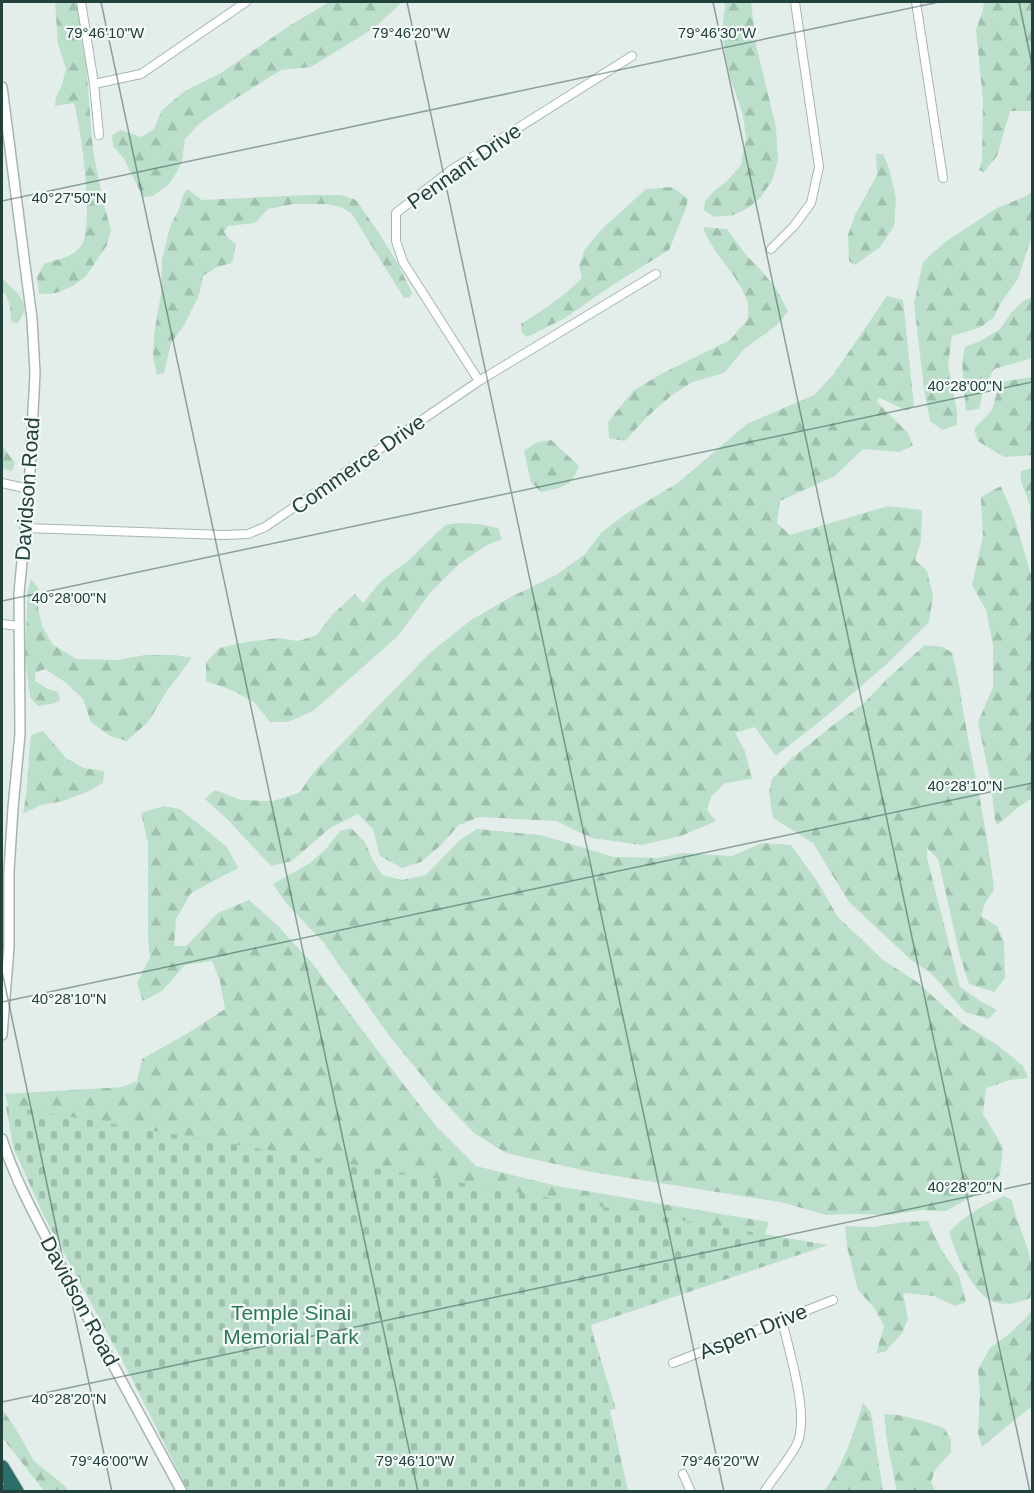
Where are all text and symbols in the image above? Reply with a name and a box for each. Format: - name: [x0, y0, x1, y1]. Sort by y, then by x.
- text: 79°46'10"W: [66, 24, 145, 41]
- text: 79°46'20"W: [372, 24, 451, 41]
- text: 79°46'30"W: [678, 24, 757, 41]
- street label: Pennant Drive: [403, 118, 525, 214]
- text: 40°27'50"N: [31, 189, 107, 206]
- text: 40°28'00"N: [927, 377, 1003, 394]
- street label: Commerce Drive: [287, 409, 429, 519]
- street label: Davidson Road: [11, 417, 43, 561]
- text: 40°28'00"N: [31, 589, 107, 606]
- text: 40°28'10"N: [927, 777, 1003, 794]
- text: 40°28'10"N: [31, 990, 107, 1007]
- text: 40°28'20"N: [927, 1178, 1003, 1195]
- street label: Davidson Road: [36, 1232, 124, 1370]
- street label: Aspen Drive: [696, 1299, 810, 1363]
- park label: Temple Sinai Memorial Park: [223, 1301, 359, 1348]
- text: 40°28'20"N: [31, 1390, 107, 1407]
- text: 79°46'00"W: [70, 1452, 149, 1469]
- text: 79°46'10"W: [376, 1452, 455, 1469]
- text: 79°46'20"W: [681, 1452, 760, 1469]

